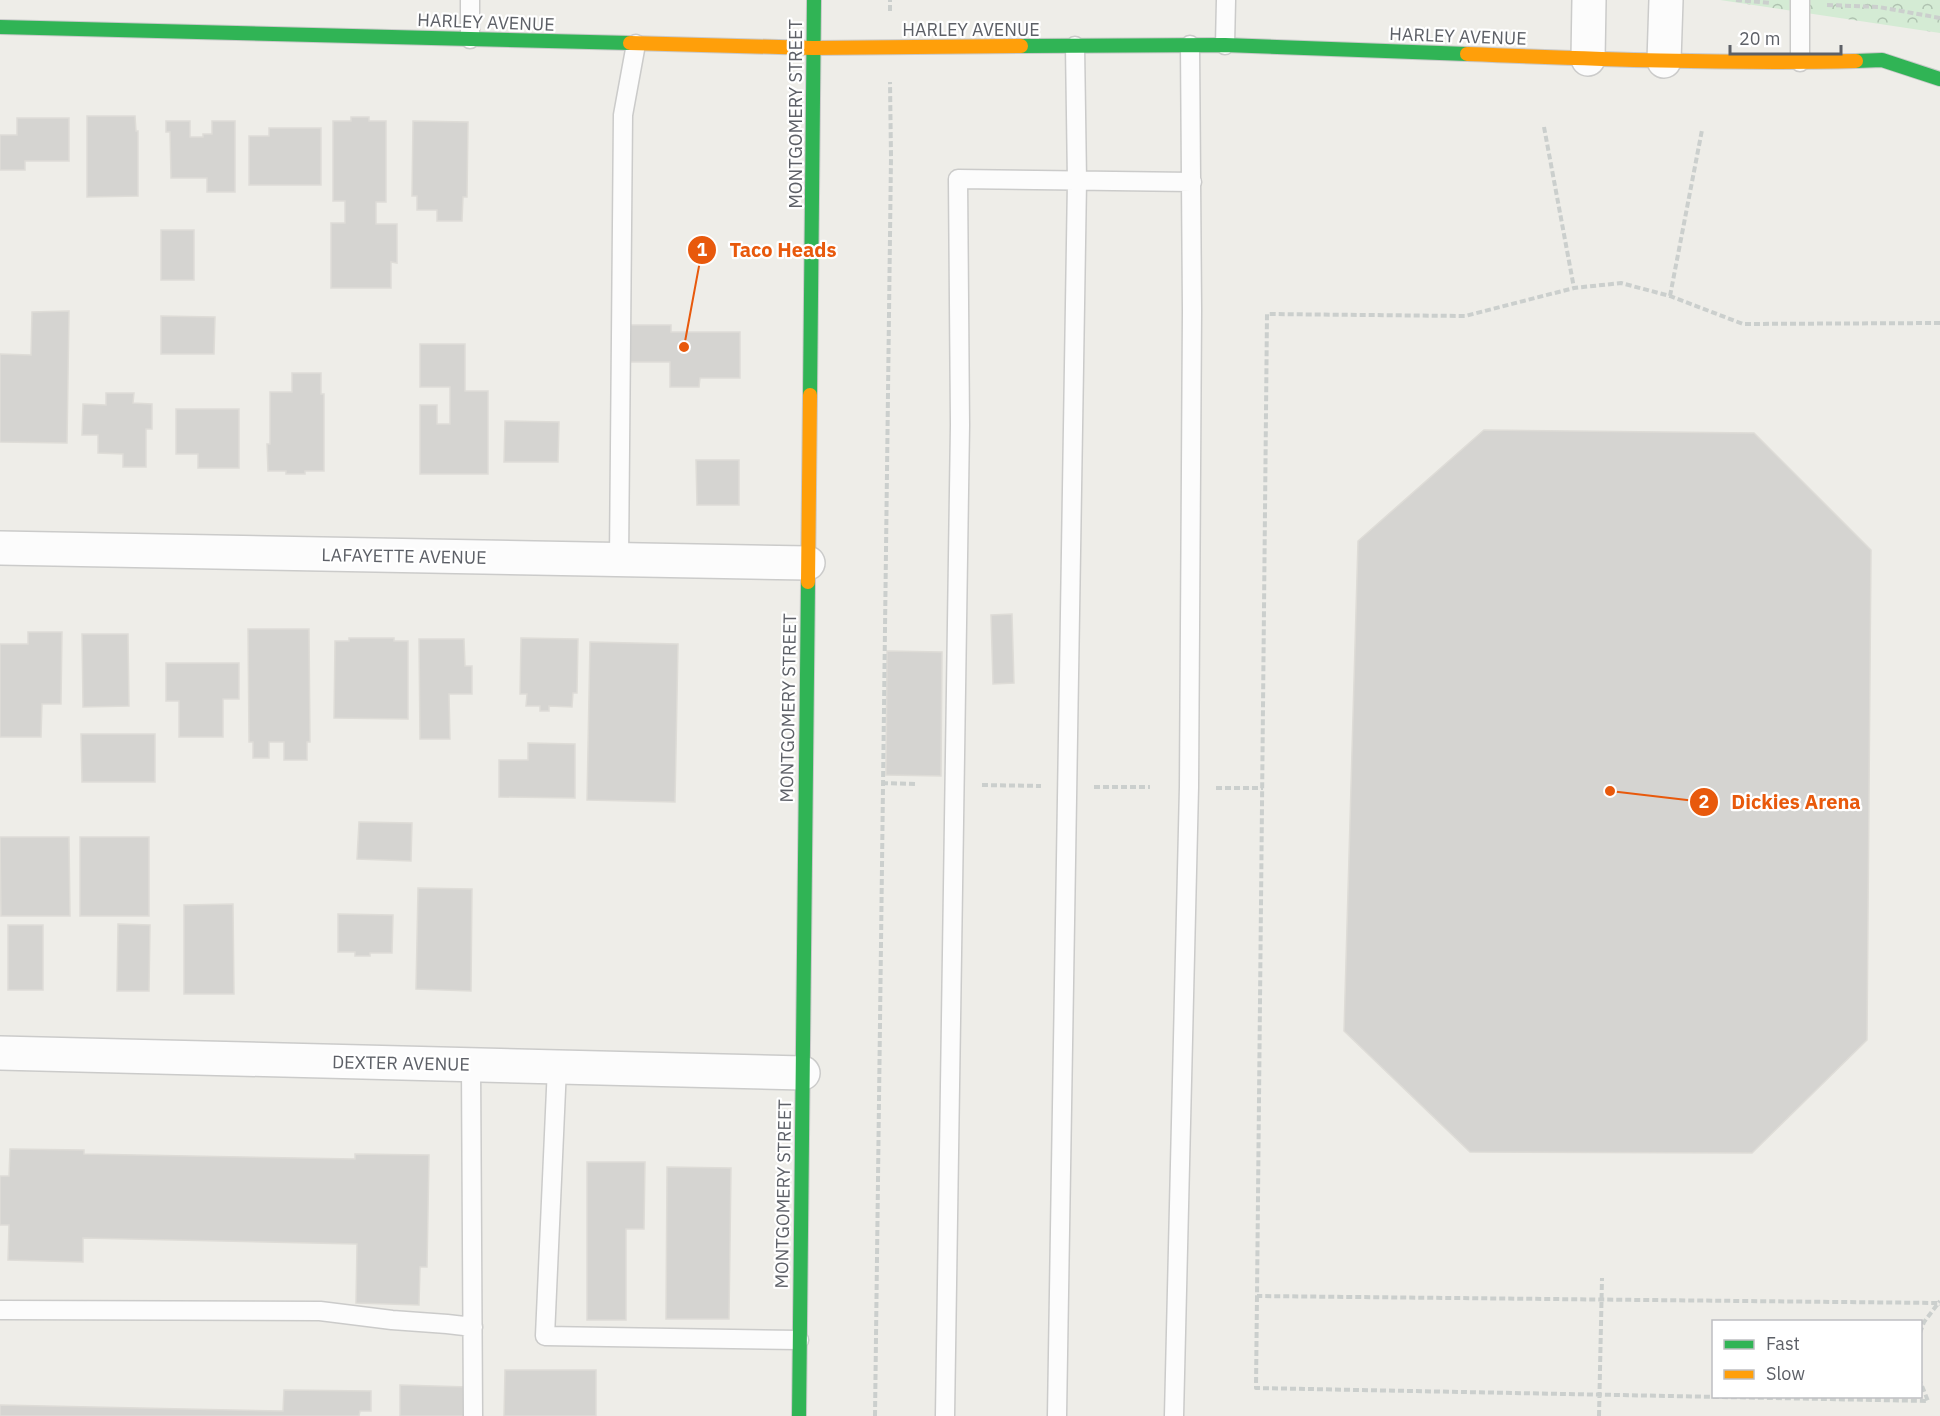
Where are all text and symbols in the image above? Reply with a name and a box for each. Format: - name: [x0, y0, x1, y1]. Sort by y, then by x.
- street label: HARLEY AVENUE: [417, 8, 555, 36]
- street label: HARLEY AVENUE: [902, 18, 1040, 41]
- scale bar: [1730, 18, 1841, 56]
- street label: MONTGOMERY STREET: [784, 19, 807, 209]
- street label: HARLEY AVENUE: [1389, 22, 1527, 50]
- text: 20 m: [1739, 27, 1781, 50]
- callout: Taco Heads: [687, 231, 848, 269]
- text: Taco Heads: [729, 236, 837, 263]
- text: 1: [697, 238, 708, 261]
- street label: LAFAYETTE AVENUE: [321, 543, 487, 569]
- street label: MONTGOMERY STREET: [775, 613, 801, 803]
- callout: Dickies Arena: [1689, 783, 1873, 821]
- text: Dickies Arena: [1731, 788, 1861, 815]
- text: 2: [1699, 790, 1709, 813]
- street label: DEXTER AVENUE: [332, 1050, 470, 1076]
- street label: MONTGOMERY STREET: [770, 1099, 796, 1289]
- legend: [1712, 1320, 1922, 1398]
- text: Fast: [1766, 1332, 1800, 1355]
- text: Slow: [1766, 1362, 1805, 1385]

